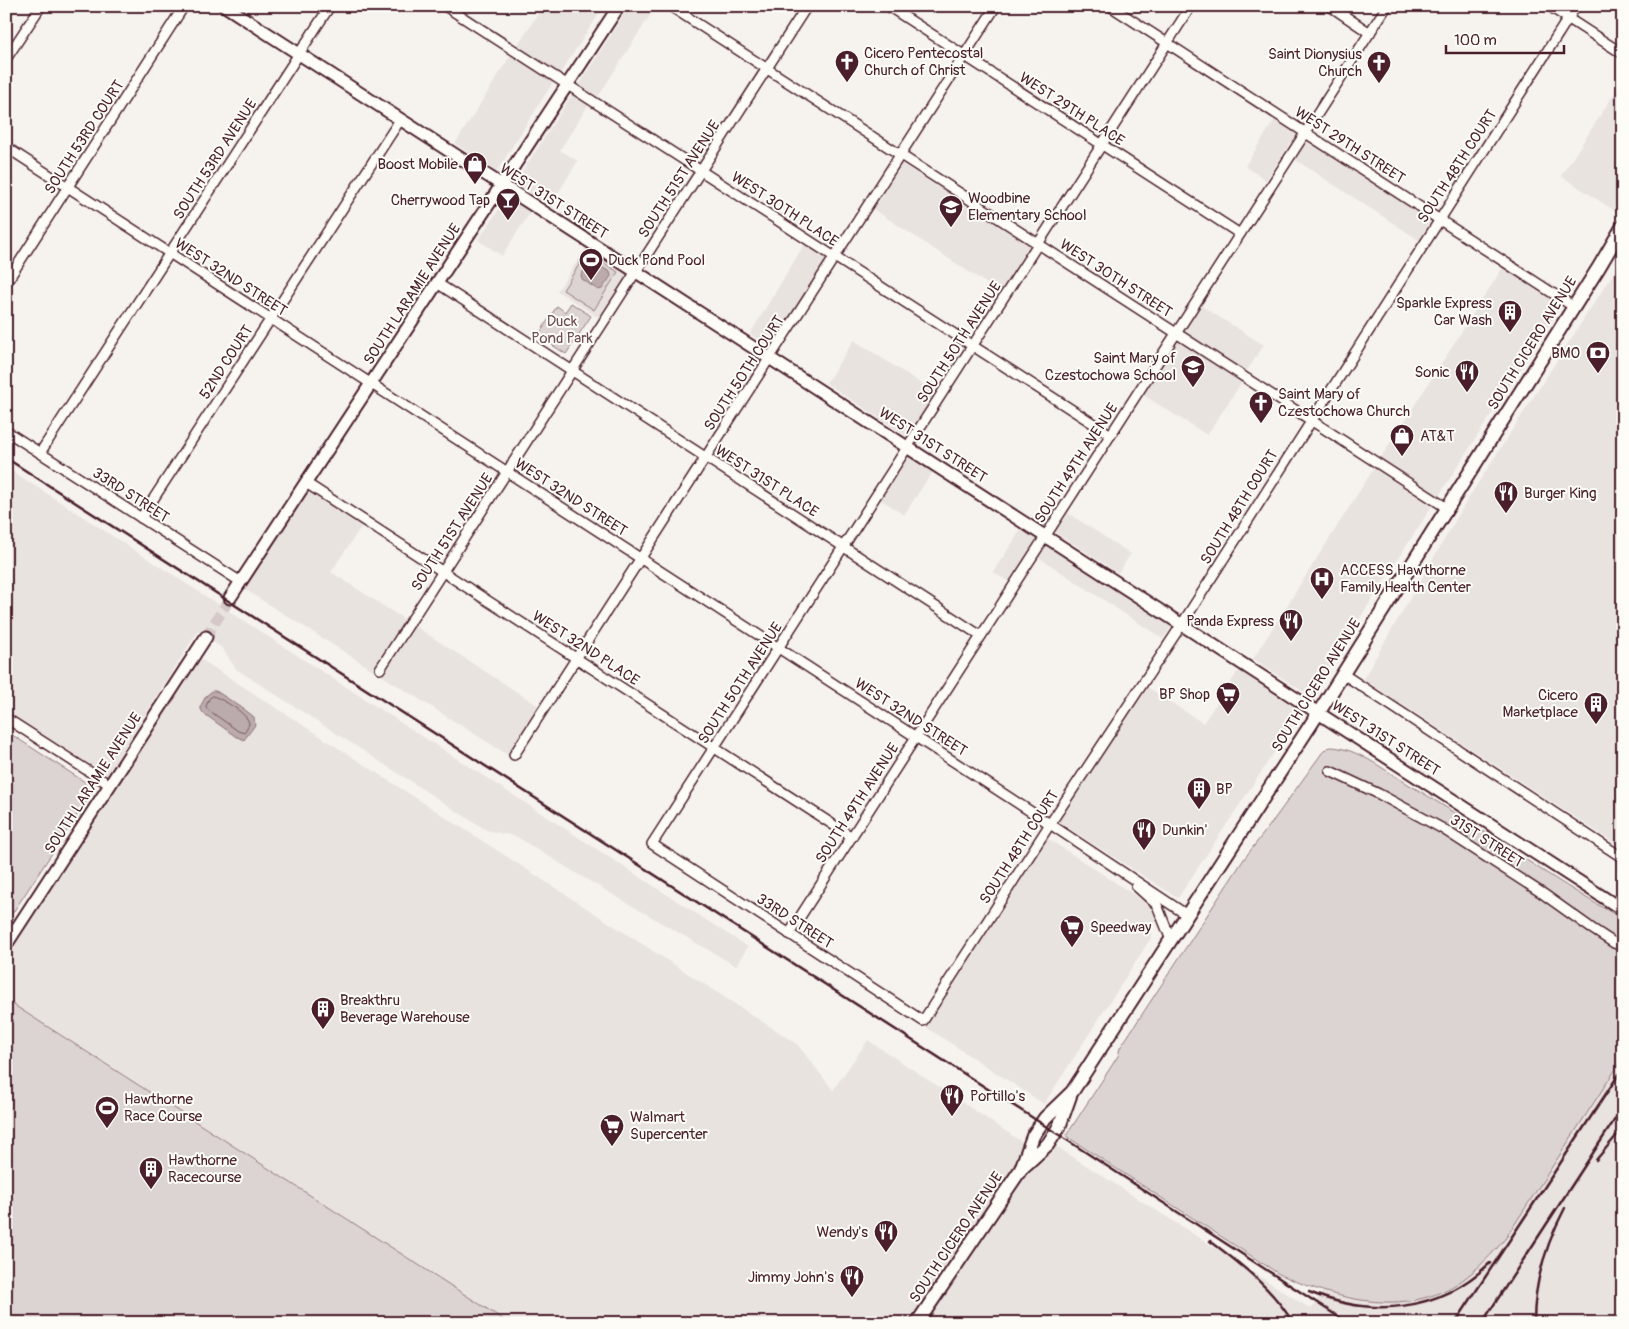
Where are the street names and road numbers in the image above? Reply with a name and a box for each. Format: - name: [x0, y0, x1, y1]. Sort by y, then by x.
- street label: WEST 29TH PLACE: [1016, 68, 1128, 151]
- street label: SOUTH 53RD COURT: [40, 77, 128, 198]
- street label: SOUTH 53RD AVENUE: [169, 95, 262, 223]
- street label: WEST 29TH STREET: [1291, 103, 1408, 188]
- street label: SOUTH 48TH COURT: [1414, 106, 1501, 227]
- street label: SOUTH 51ST AVENUE: [634, 117, 725, 242]
- street label: WEST 31ST STREET: [496, 159, 611, 243]
- street label: WEST 30TH PLACE: [727, 168, 842, 251]
- street label: SOUTH LARAMIE AVENUE: [360, 220, 465, 369]
- street label: WEST 32ND STREET: [171, 234, 290, 321]
- street label: WEST 30TH STREET: [1056, 235, 1176, 322]
- street label: SOUTH CICERO AVENUE: [1484, 273, 1581, 414]
- street label: SOUTH 50TH AVENUE: [913, 278, 1006, 407]
- street label: SOUTH 50TH COURT: [700, 312, 789, 435]
- street label: 52ND COURT: [195, 322, 257, 403]
- street label: SOUTH 49TH AVENUE: [1030, 399, 1122, 527]
- street label: WEST 31ST STREET: [875, 403, 990, 487]
- street label: WEST 31ST PLACE: [712, 441, 822, 522]
- street label: SOUTH 48TH COURT: [1196, 446, 1282, 568]
- street label: WEST 32ND STREET: [511, 454, 630, 541]
- street label: 33RD STREET: [89, 464, 173, 527]
- street label: SOUTH 51ST AVENUE: [407, 470, 498, 595]
- street label: WEST 32ND PLACE: [529, 607, 643, 690]
- street label: SOUTH CICERO AVENUE: [1268, 615, 1365, 756]
- street label: SOUTH 50TH AVENUE: [694, 619, 787, 748]
- street label: WEST 32ND STREET: [851, 674, 970, 761]
- street label: WEST 31ST STREET: [1328, 696, 1443, 780]
- street label: SOUTH LARAMIE AVENUE: [41, 709, 146, 858]
- street label: SOUTH 49TH AVENUE: [811, 739, 903, 867]
- street label: SOUTH 48TH COURT: [976, 787, 1063, 908]
- street label: 31ST STREET: [1446, 811, 1527, 872]
- street label: 33RD STREET: [753, 890, 837, 953]
- street label: SOUTH CICERO AVENUE: [905, 1168, 1007, 1306]

